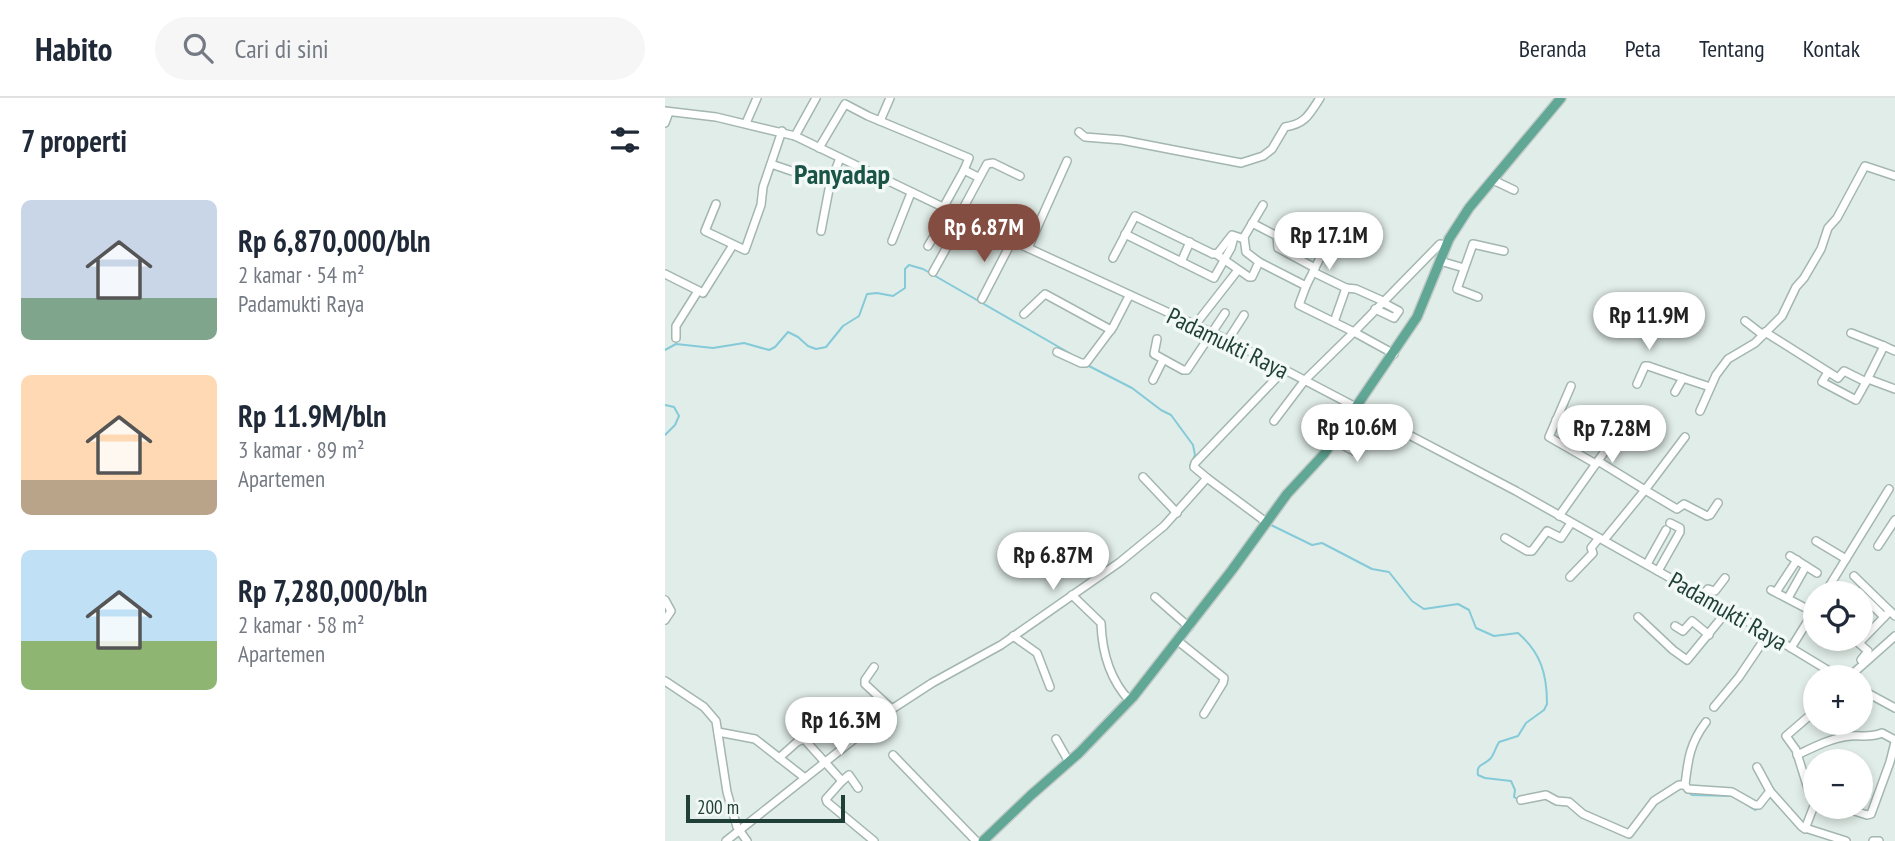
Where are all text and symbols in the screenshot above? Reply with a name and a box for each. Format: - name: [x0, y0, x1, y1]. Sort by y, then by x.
- search box: [155, 17, 645, 80]
- text: Habito: [35, 27, 113, 70]
- icon: search: [179, 29, 217, 67]
- text: Cari di sini: [235, 32, 329, 65]
- text: Beranda: [1519, 33, 1587, 64]
- text: Peta: [1625, 33, 1661, 64]
- text: Tentang: [1699, 33, 1765, 64]
- text: Kontak: [1803, 33, 1860, 64]
- text: 7 properti: [21, 121, 127, 160]
- icon: filters: [606, 121, 644, 159]
- district label: Panyadap: [794, 155, 890, 192]
- pin: Rp 6.87M: [912, 204, 1056, 264]
- text: Rp 6.87M: [944, 212, 1024, 241]
- pin: Rp 17.1M: [1257, 212, 1401, 272]
- text: Rp 17.1M: [1290, 220, 1368, 249]
- text: Rp 6,870,000/bln: [238, 221, 431, 260]
- icon: home: [77, 228, 161, 312]
- text: 2 kamar · 54 m²: [238, 260, 365, 289]
- text: Padamukti Raya: [238, 289, 364, 318]
- pin: Rp 11.9M: [1577, 292, 1721, 352]
- street label: Padamukti Raya: [1162, 300, 1294, 386]
- text: Rp 11.9M: [1609, 300, 1689, 329]
- text: Rp 11.9M/bln: [238, 396, 386, 435]
- icon: home: [77, 403, 161, 487]
- pin: Rp 10.6M: [1285, 404, 1429, 464]
- pin: Rp 7.28M: [1540, 406, 1684, 465]
- text: Rp 10.6M: [1317, 412, 1397, 441]
- text: Rp 7.28M: [1573, 413, 1651, 442]
- text: 3 kamar · 89 m²: [238, 435, 365, 464]
- text: Apartemen: [238, 464, 325, 493]
- pin: Rp 6.87M: [981, 532, 1125, 592]
- text: Rp 6.87M: [1013, 540, 1093, 569]
- street label: Padamukti Raya: [1663, 565, 1793, 657]
- text: Rp 7,280,000/bln: [238, 571, 428, 610]
- icon: home: [77, 578, 161, 662]
- map controls: [1803, 581, 1873, 819]
- button: locate: [1803, 581, 1873, 651]
- text: 2 kamar · 58 m²: [238, 610, 365, 639]
- text: Apartemen: [238, 639, 325, 668]
- button: +: [1803, 665, 1873, 735]
- pin: Rp 16.3M: [769, 698, 913, 757]
- text: Rp 16.3M: [801, 705, 881, 734]
- button: −: [1803, 749, 1873, 819]
- scale bar: [686, 792, 845, 824]
- text: 200 m: [697, 795, 739, 819]

